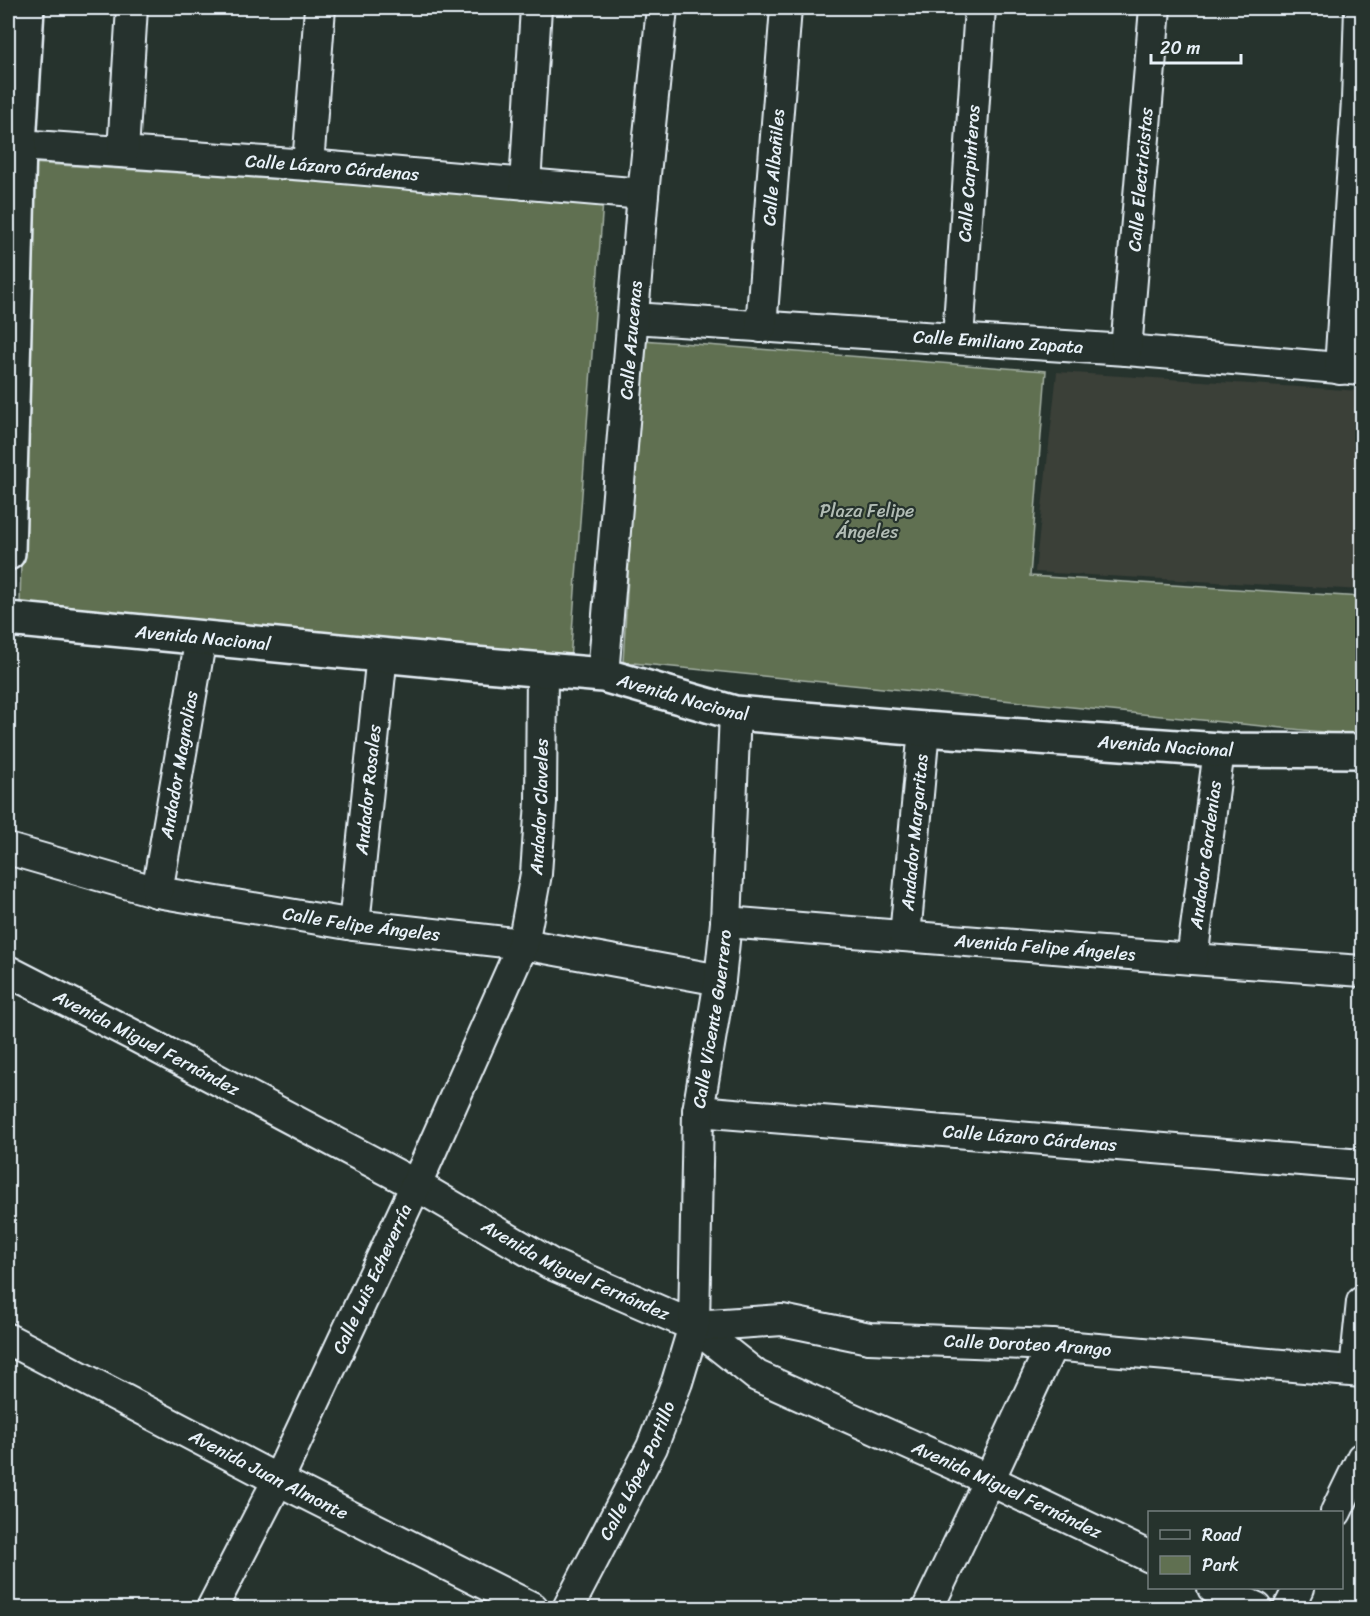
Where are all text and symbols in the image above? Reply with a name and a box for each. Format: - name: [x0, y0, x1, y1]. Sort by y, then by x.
- scale bar: [1151, 27, 1241, 65]
- text: 20 m: [1160, 32, 1200, 64]
- street label: Calle Carpinteros: [948, 103, 990, 243]
- street label: Calle Electricistas: [1118, 106, 1163, 253]
- street label: Calle Albañiles: [753, 107, 794, 227]
- street label: Calle Lázaro Cárdenas: [244, 145, 421, 191]
- street label: Calle Azucenas: [610, 279, 652, 401]
- street label: Calle Emiliano Zapata: [912, 320, 1084, 363]
- park label: Plaza Felipe Ángeles: [820, 495, 914, 548]
- street label: Avenida Nacional: [133, 615, 273, 660]
- street label: Avenida Nacional: [613, 664, 751, 730]
- street label: Andador Magnolias: [150, 688, 208, 843]
- street label: Andador Rosales: [345, 722, 391, 857]
- street label: Avenida Nacional: [1096, 725, 1234, 766]
- street label: Andador Claveles: [520, 738, 557, 877]
- street label: Andador Margaritas: [891, 752, 938, 913]
- street label: Andador Gardenias: [1180, 778, 1231, 932]
- street label: Calle Felipe Ángeles: [280, 897, 442, 951]
- street label: Avenida Felipe Ángeles: [952, 924, 1137, 970]
- street label: Calle Vicente Guerrero: [683, 928, 741, 1111]
- street label: Avenida Miguel Fernández: [47, 980, 246, 1105]
- street label: Calle Lázaro Cárdenas: [942, 1115, 1119, 1161]
- street label: Calle Luis Echeverría: [323, 1198, 421, 1360]
- street label: Avenida Miguel Fernández: [474, 1210, 675, 1330]
- street label: Calle Doroteo Arango: [943, 1325, 1113, 1366]
- street label: Calle López Portillo: [590, 1396, 684, 1546]
- street label: Avenida Juan Almonte: [183, 1420, 354, 1529]
- street label: Avenida Miguel Fernández: [906, 1431, 1108, 1548]
- legend: [1148, 1511, 1343, 1589]
- text: Road: [1202, 1519, 1242, 1551]
- text: Park: [1202, 1549, 1239, 1581]

